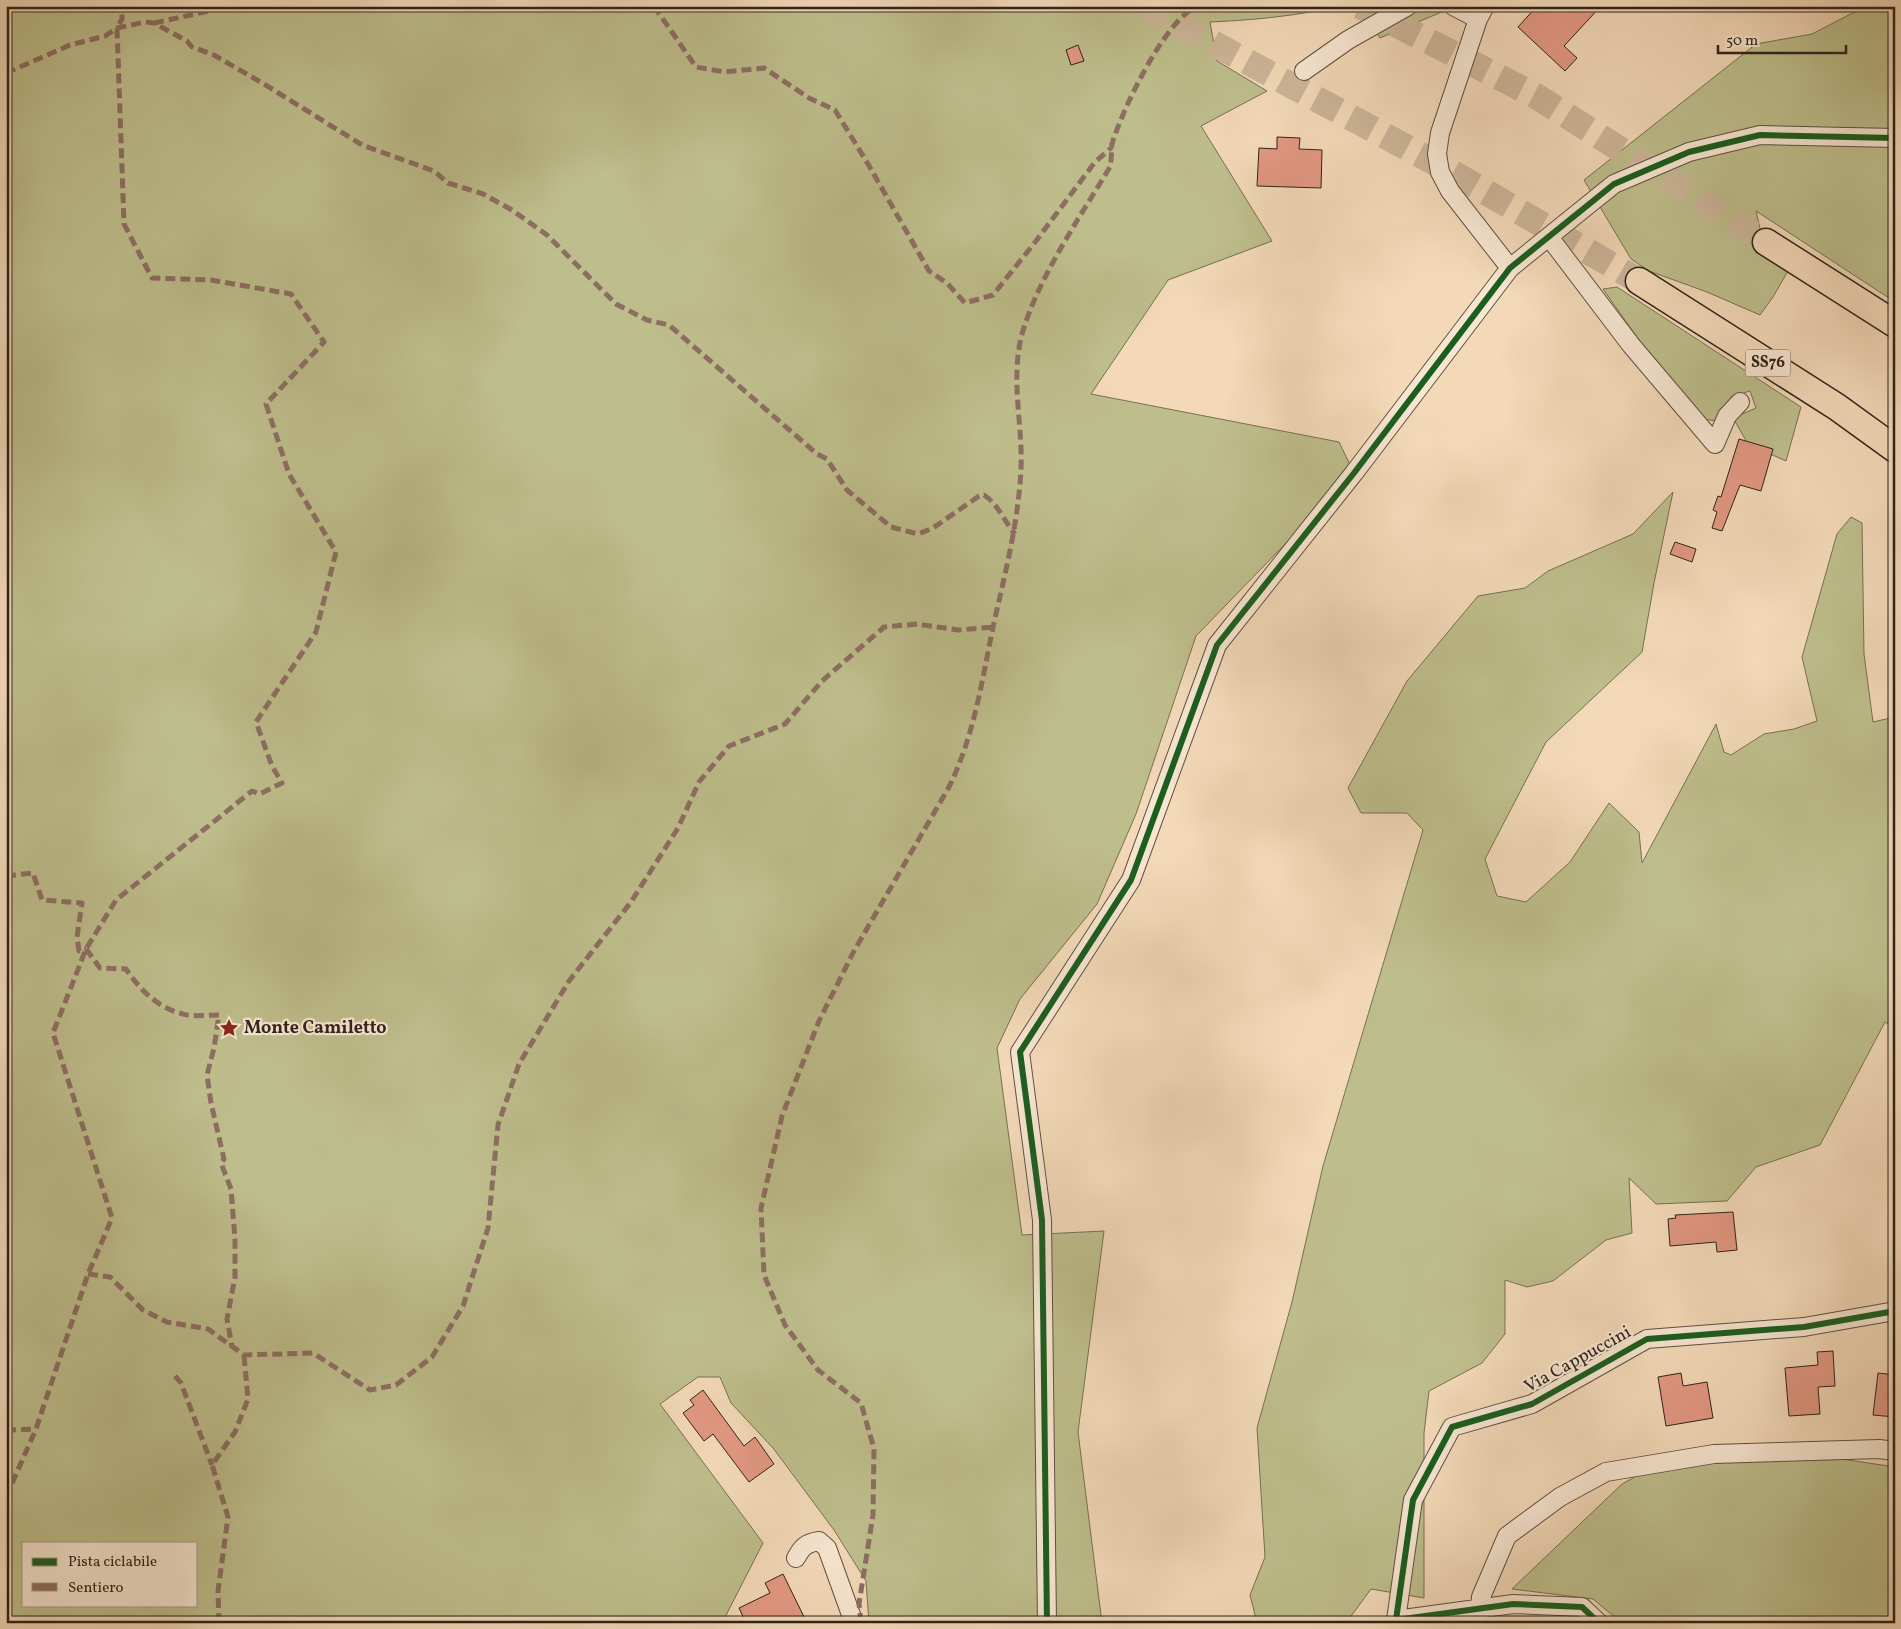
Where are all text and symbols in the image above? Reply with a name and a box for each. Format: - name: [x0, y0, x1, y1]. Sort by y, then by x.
- scale bar: [1718, 22, 1846, 54]
- text: 50 m: [1726, 31, 1758, 52]
- road number: SS76: [1746, 349, 1790, 376]
- place label: Monte Camiletto: [244, 1016, 387, 1041]
- place icon: Monte Camiletto: [218, 1017, 240, 1039]
- street label: Via Cappuccini: [1520, 1320, 1636, 1400]
- legend: [22, 1542, 198, 1606]
- text: Pista ciclabile: [68, 1552, 157, 1573]
- text: Sentiero: [68, 1578, 124, 1599]

